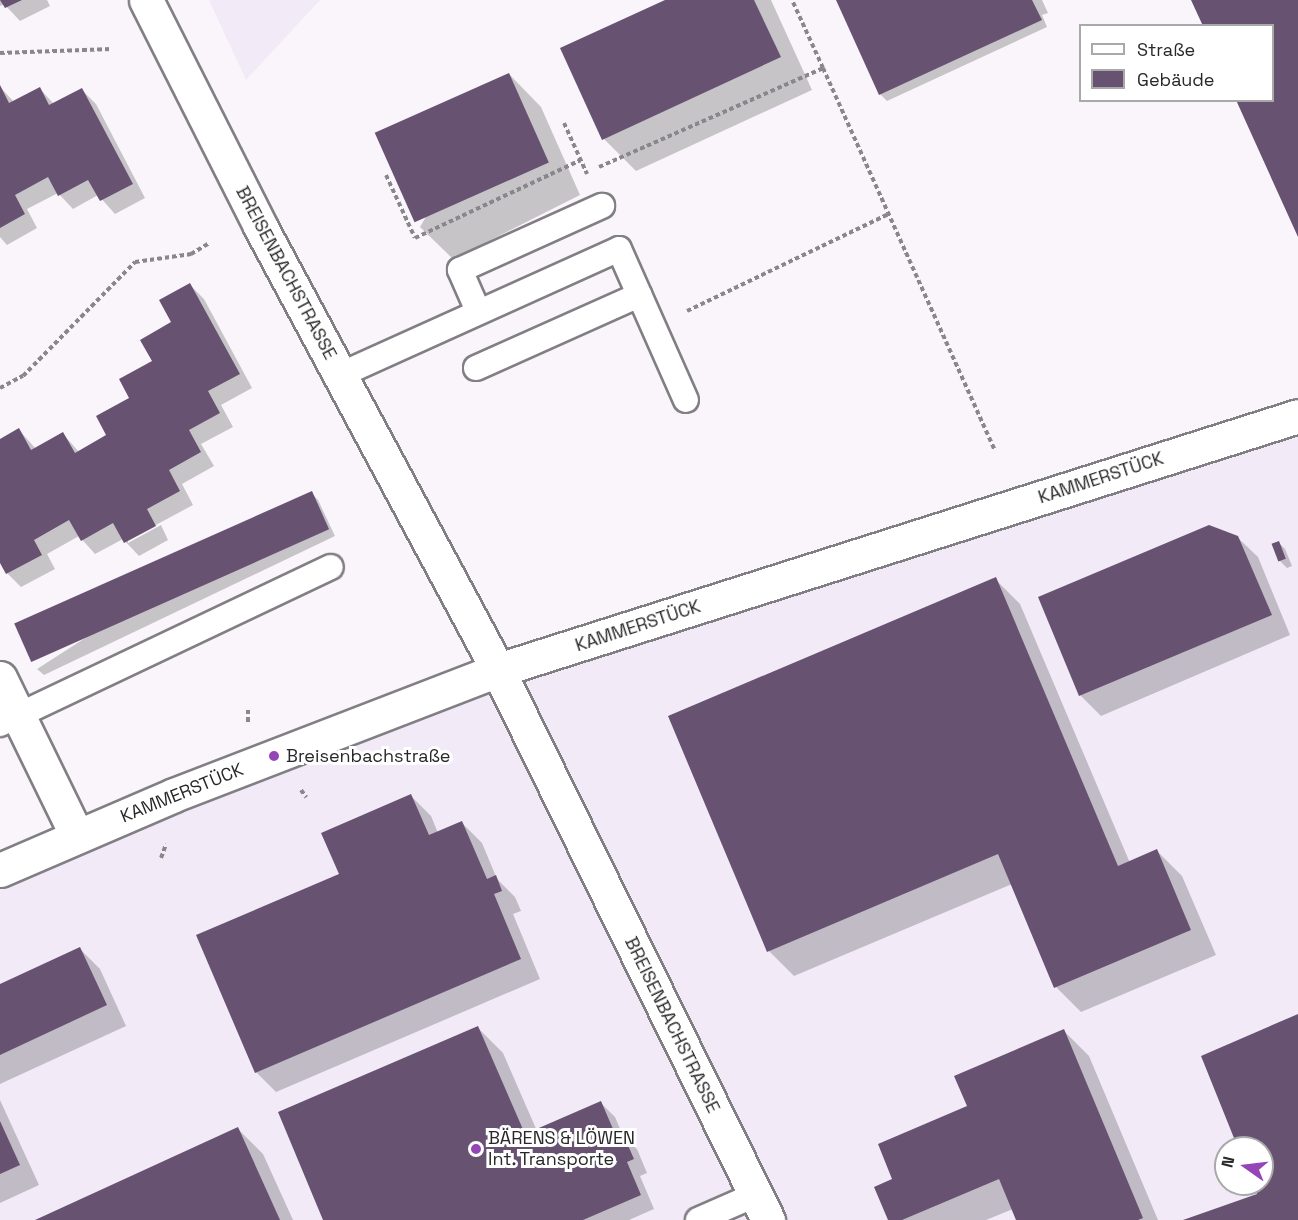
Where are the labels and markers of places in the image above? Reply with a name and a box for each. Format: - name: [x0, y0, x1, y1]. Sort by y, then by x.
- place label: Breisenbachstraße: [286, 745, 450, 767]
- marker: Breisenbachstraße: [267, 749, 281, 763]
- place label: BÄRENS & LÖWEN Int. Transporte: [488, 1128, 635, 1170]
- marker: BÄRENS & LÖWEN Int. Transporte: [469, 1142, 483, 1156]

